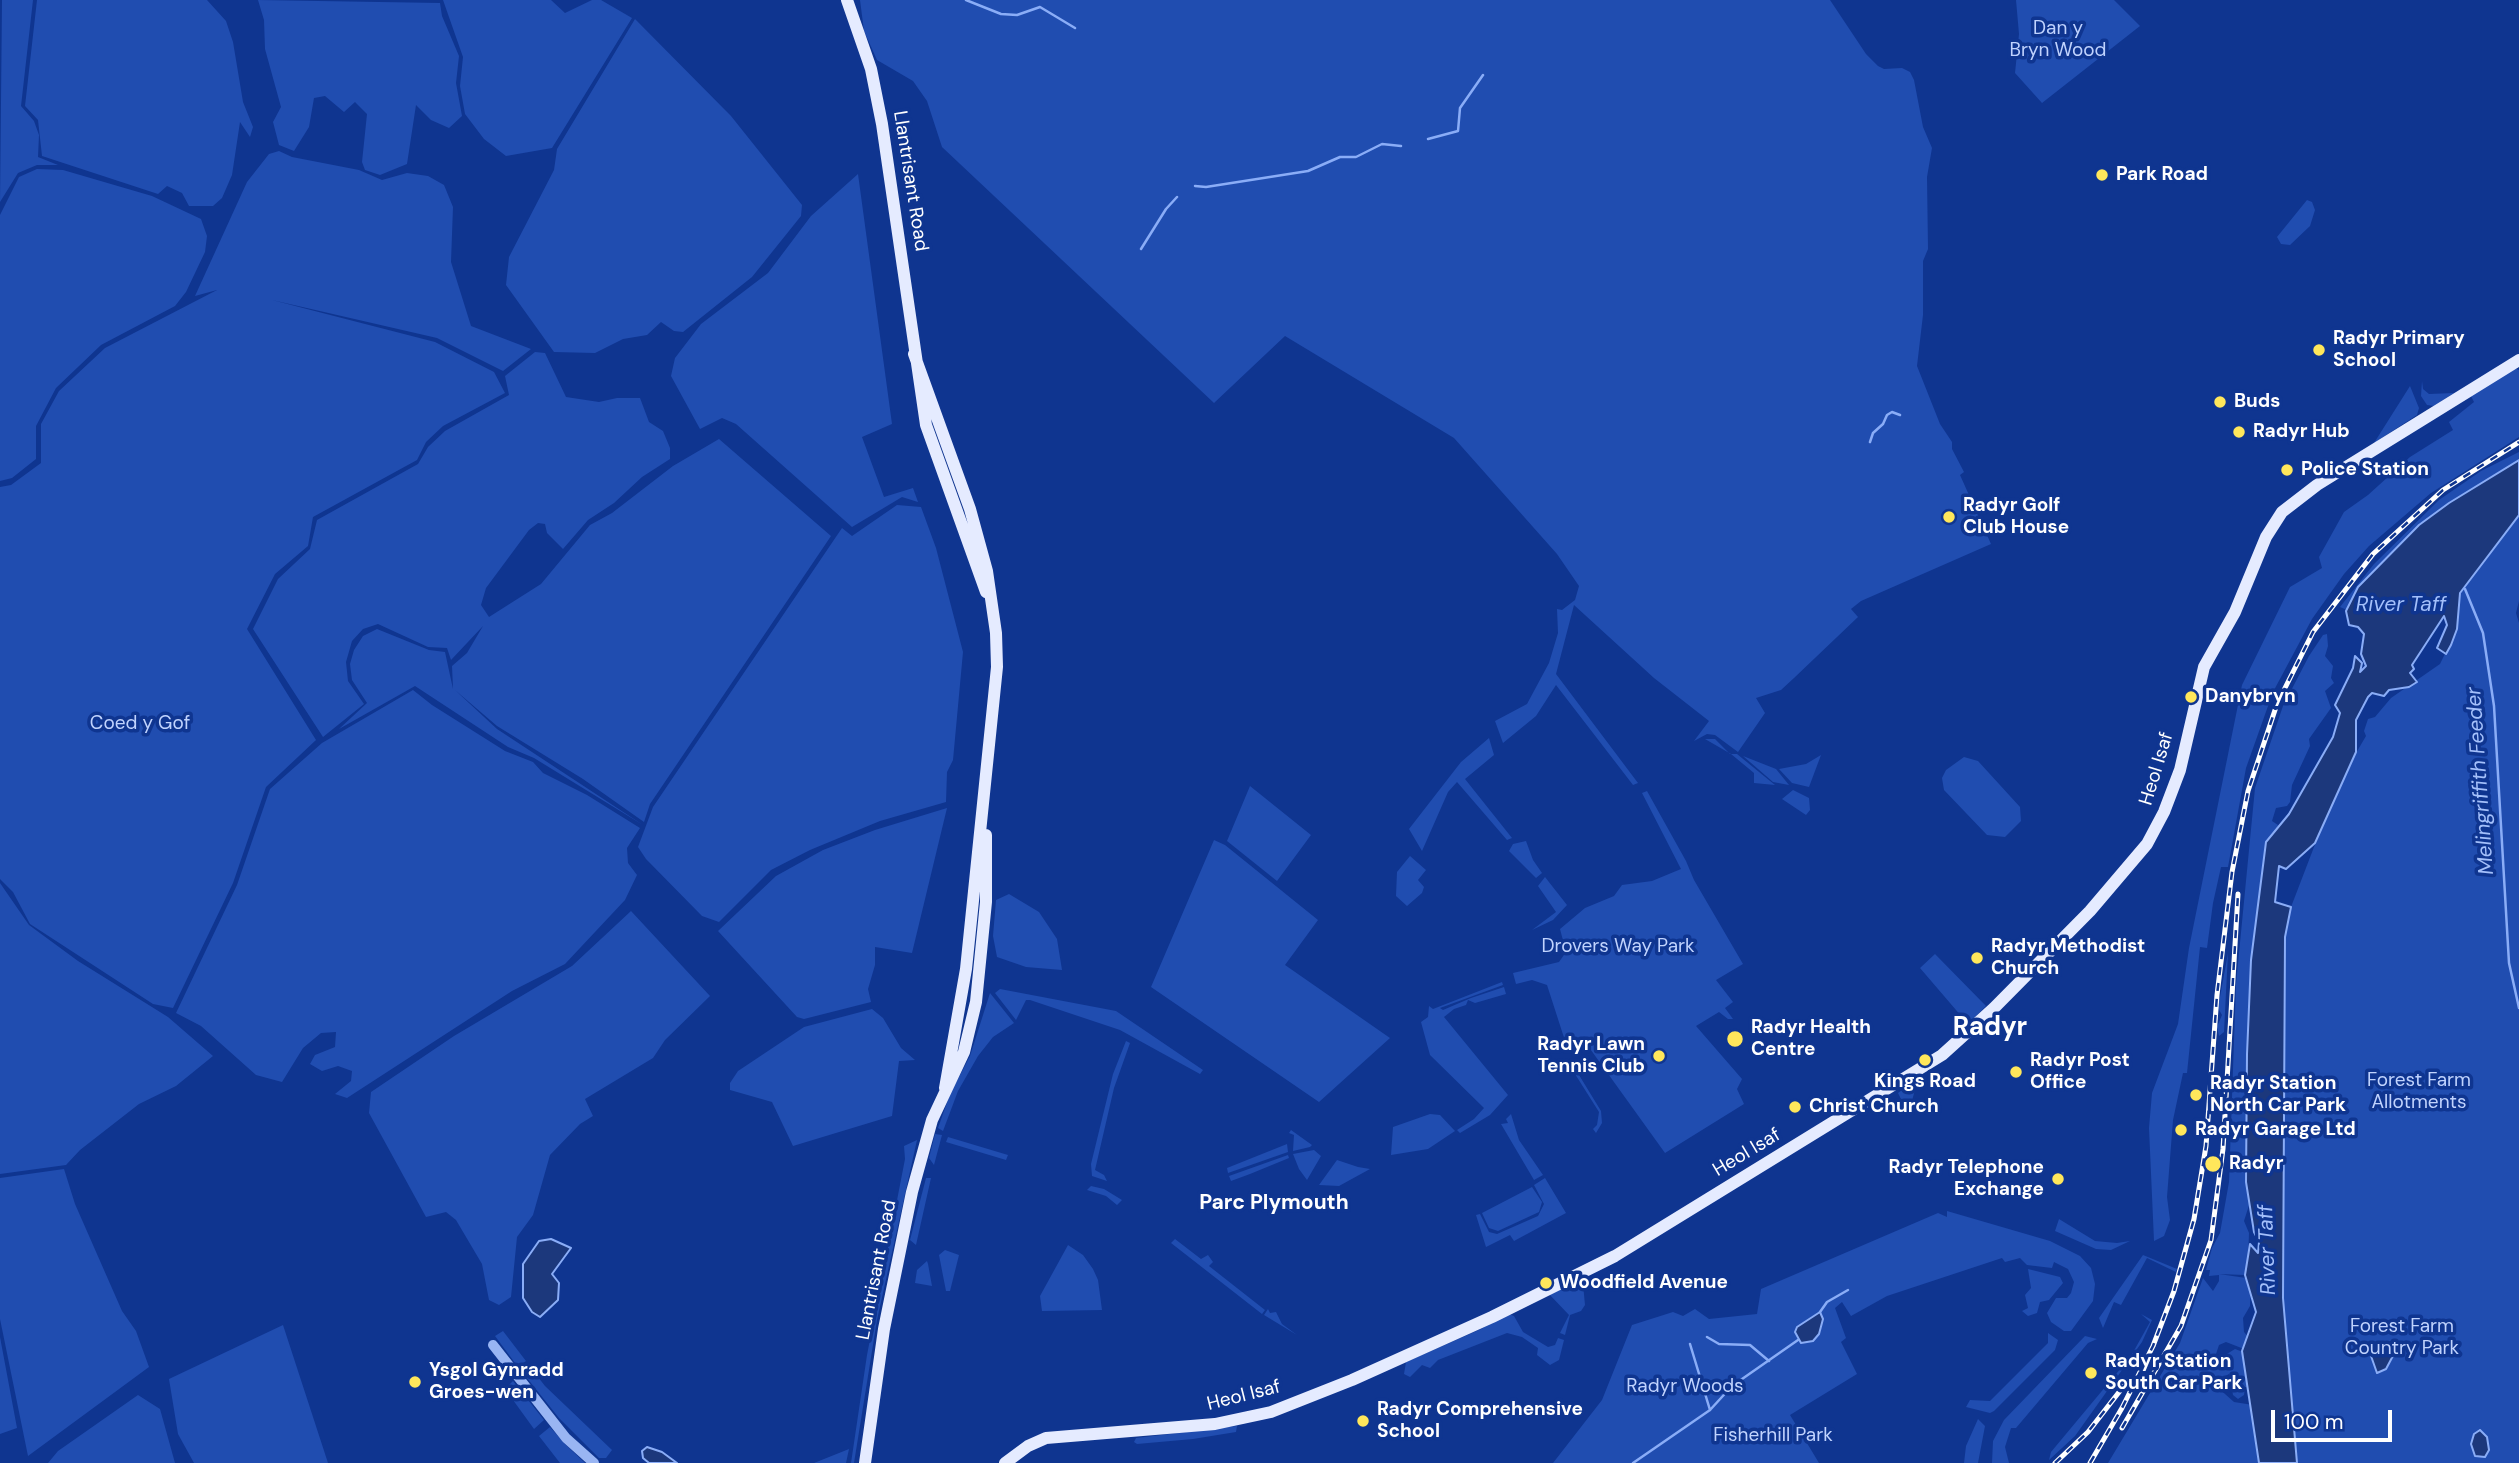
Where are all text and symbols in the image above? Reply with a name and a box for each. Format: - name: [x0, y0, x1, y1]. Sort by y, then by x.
- park label: Dan y Bryn Wood: [2010, 18, 2106, 62]
- street label: Llantrisant Road: [888, 109, 932, 253]
- place label: Park Road: [2116, 164, 2208, 186]
- marker: Park Road: [2094, 167, 2110, 183]
- place label: Radyr Primary School: [2333, 328, 2465, 372]
- marker: Radyr Primary School: [2311, 342, 2327, 358]
- place label: Buds: [2234, 391, 2280, 413]
- marker: Buds: [2212, 394, 2228, 410]
- place label: Radyr Hub: [2253, 421, 2350, 443]
- marker: Radyr Hub: [2231, 424, 2247, 440]
- place label: Police Station: [2301, 459, 2429, 481]
- marker: Police Station: [2279, 462, 2295, 478]
- place label: Radyr Golf Club House: [1963, 495, 2069, 539]
- marker: Radyr Golf Club House: [1941, 509, 1957, 525]
- water label: River Taff: [2356, 592, 2446, 618]
- place label: Danybryn: [2205, 686, 2296, 708]
- water label: Melingriffith Feeder: [2462, 686, 2500, 876]
- marker: Danybryn: [2183, 689, 2199, 705]
- park label: Coed y Gof: [90, 713, 190, 735]
- street label: Heol Isaf: [2135, 730, 2179, 808]
- park label: Drovers Way Park: [1541, 936, 1695, 958]
- place label: Radyr Methodist Church: [1991, 936, 2145, 980]
- marker: Radyr Methodist Church: [1969, 950, 1985, 966]
- district label: Radyr: [1953, 1012, 2027, 1044]
- place label: Radyr Health Centre: [1751, 1017, 1871, 1061]
- marker: Radyr Health Centre: [1725, 1029, 1745, 1049]
- place label: Radyr Lawn Tennis Club: [1537, 1034, 1645, 1078]
- marker: Radyr Lawn Tennis Club: [1651, 1048, 1667, 1064]
- place label: Radyr Post Office: [2030, 1050, 2130, 1094]
- marker: Kings Road: [1917, 1052, 1933, 1068]
- marker: Radyr Post Office: [2008, 1064, 2024, 1080]
- park label: Forest Farm Allotments: [2367, 1070, 2471, 1114]
- place label: Kings Road: [1874, 1071, 1976, 1093]
- place label: Radyr Station North Car Park: [2210, 1073, 2346, 1117]
- marker: Radyr Station North Car Park: [2188, 1087, 2204, 1103]
- place label: Christ Church: [1809, 1096, 1939, 1118]
- marker: Christ Church: [1787, 1099, 1803, 1115]
- place label: Radyr Garage Ltd: [2195, 1119, 2356, 1141]
- marker: Radyr Garage Ltd: [2173, 1122, 2189, 1138]
- street label: Heol Isaf: [1709, 1124, 1785, 1182]
- place label: Radyr: [2229, 1153, 2283, 1175]
- marker: Radyr: [2203, 1154, 2223, 1174]
- place label: Radyr Telephone Exchange: [1889, 1157, 2044, 1201]
- marker: Radyr Telephone Exchange: [2050, 1171, 2066, 1187]
- district label: Parc Plymouth: [1199, 1190, 1349, 1216]
- street label: Llantrisant Road: [852, 1198, 902, 1342]
- water label: River Taff: [2254, 1204, 2282, 1296]
- place label: Woodfield Avenue: [1560, 1272, 1728, 1294]
- marker: Woodfield Avenue: [1538, 1275, 1554, 1291]
- park label: Forest Farm Country Park: [2345, 1316, 2459, 1360]
- place label: Radyr Station South Car Park: [2105, 1351, 2243, 1395]
- place label: Ysgol Gynradd Groes-wen: [429, 1360, 564, 1404]
- marker: Radyr Station South Car Park: [2083, 1365, 2099, 1381]
- marker: Ysgol Gynradd Groes-wen: [407, 1374, 423, 1390]
- street label: Heol Isaf: [1205, 1376, 1283, 1416]
- park label: Radyr Woods: [1626, 1376, 1744, 1398]
- scale bar: [2274, 1396, 2395, 1440]
- place label: Radyr Comprehensive School: [1377, 1399, 1583, 1443]
- text: 100 m: [2284, 1408, 2344, 1436]
- marker: Radyr Comprehensive School: [1355, 1413, 1371, 1429]
- park label: Fisherhill Park: [1713, 1425, 1833, 1447]

